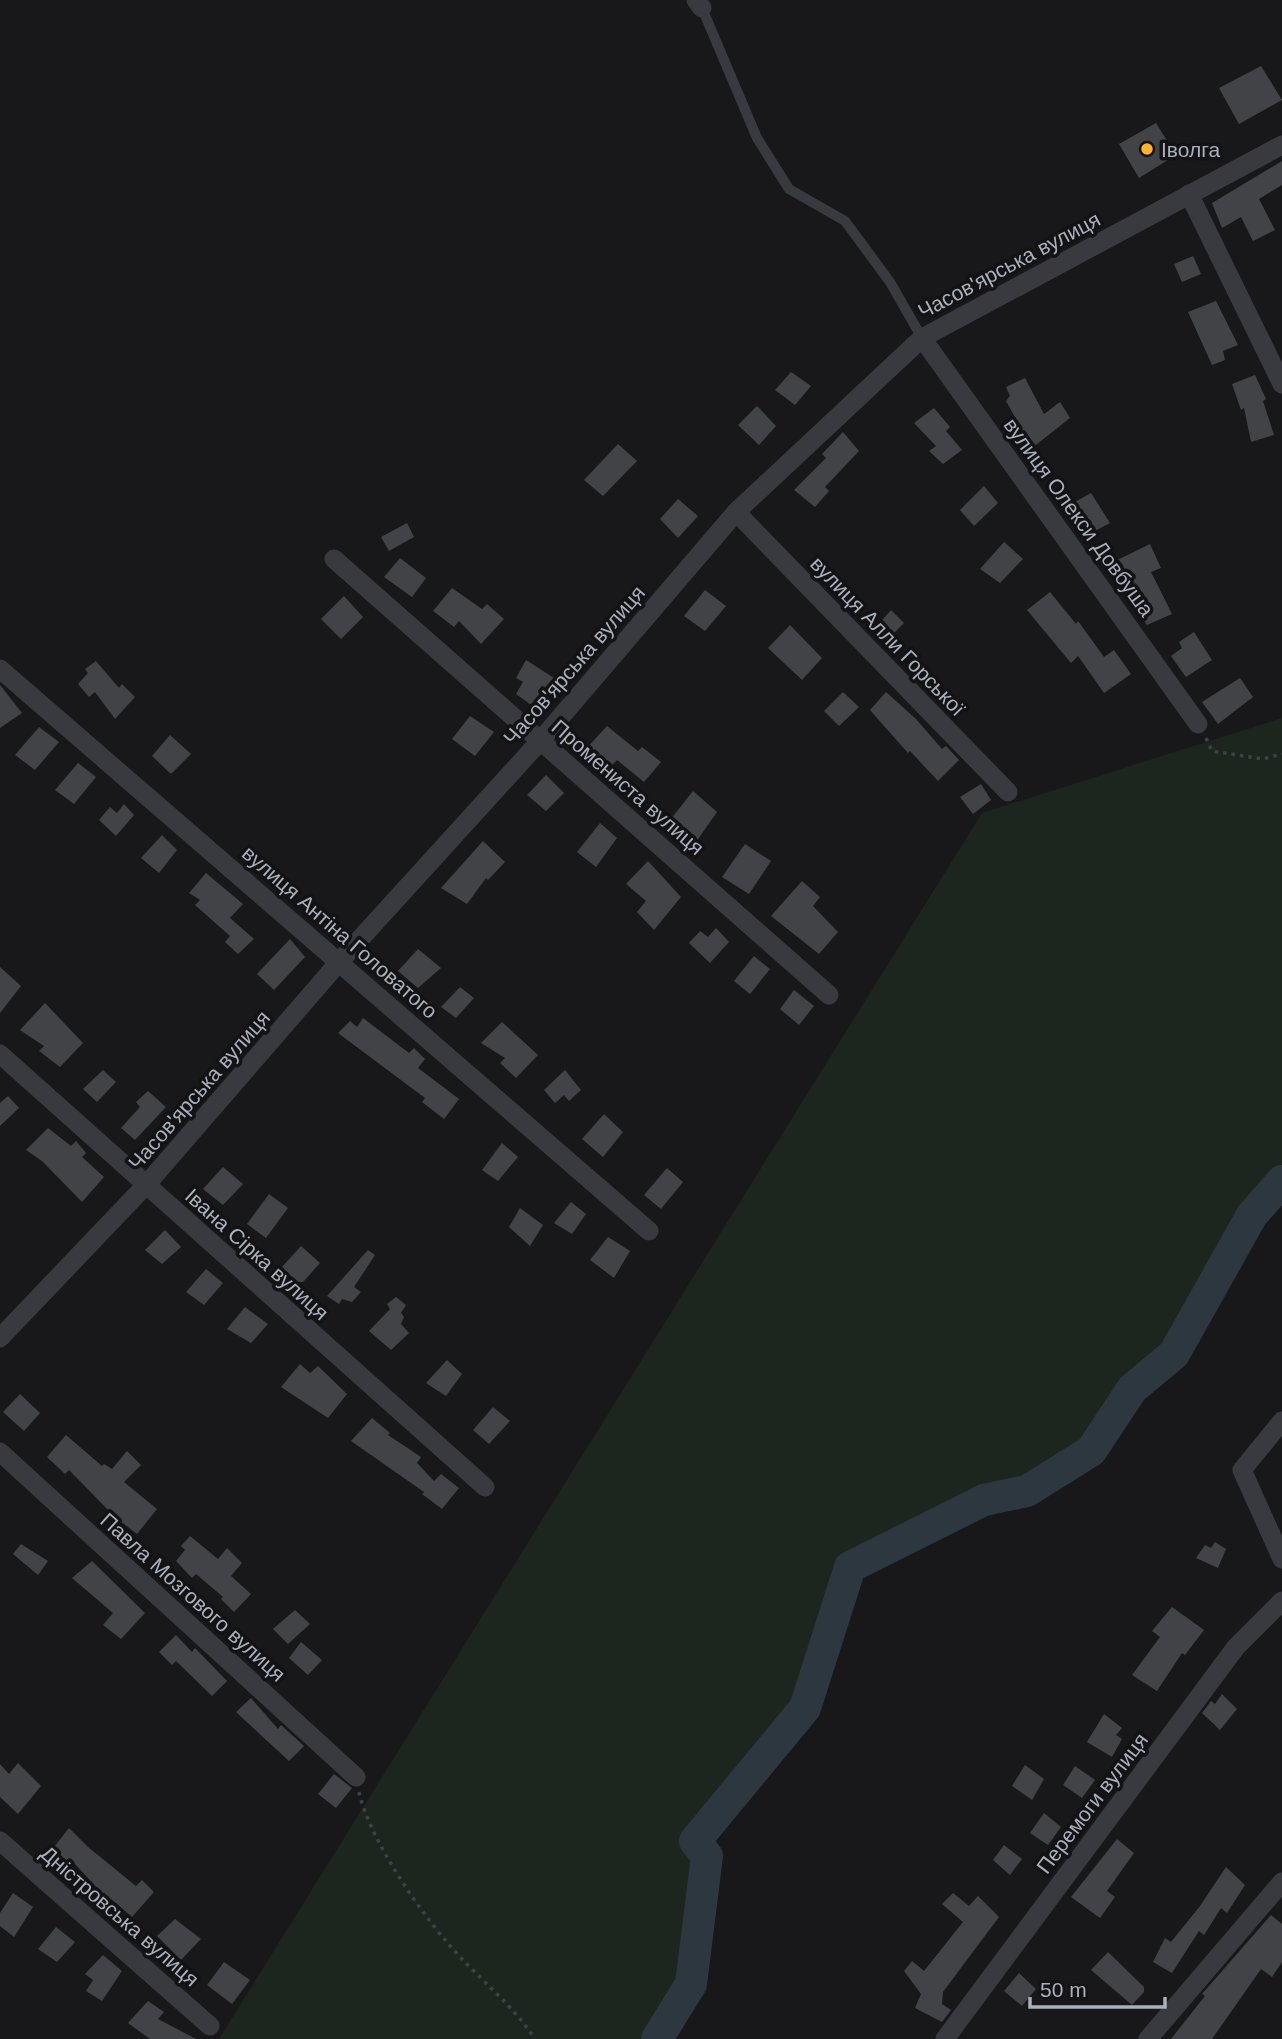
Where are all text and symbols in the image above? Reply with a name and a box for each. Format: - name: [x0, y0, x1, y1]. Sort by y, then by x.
- place label: Іволга: [1161, 138, 1220, 161]
- marker: Іволга: [1139, 141, 1155, 157]
- street label: Часов'ярська вулиця: [914, 207, 1104, 323]
- street label: вулиця Олекси Довбуша: [999, 414, 1159, 621]
- street label: вулиця Алли Горської: [806, 552, 970, 720]
- street label: Часов'ярська вулиця: [499, 581, 649, 749]
- street label: Промениста вулиця: [547, 715, 709, 859]
- street label: вулиця Антіна Головатого: [238, 841, 442, 1023]
- street label: Часов'ярська вулиця: [124, 1006, 274, 1174]
- street label: Івана Сірка вулиця: [181, 1184, 333, 1324]
- street label: Павла Мозгового вулиця: [96, 1508, 290, 1686]
- street label: Перемоги вулиця: [1032, 1728, 1152, 1878]
- street label: Дністровська вулиця: [36, 1841, 204, 1991]
- scale bar: [1030, 1966, 1165, 2010]
- text: 50 m: [1040, 1978, 1087, 2001]

